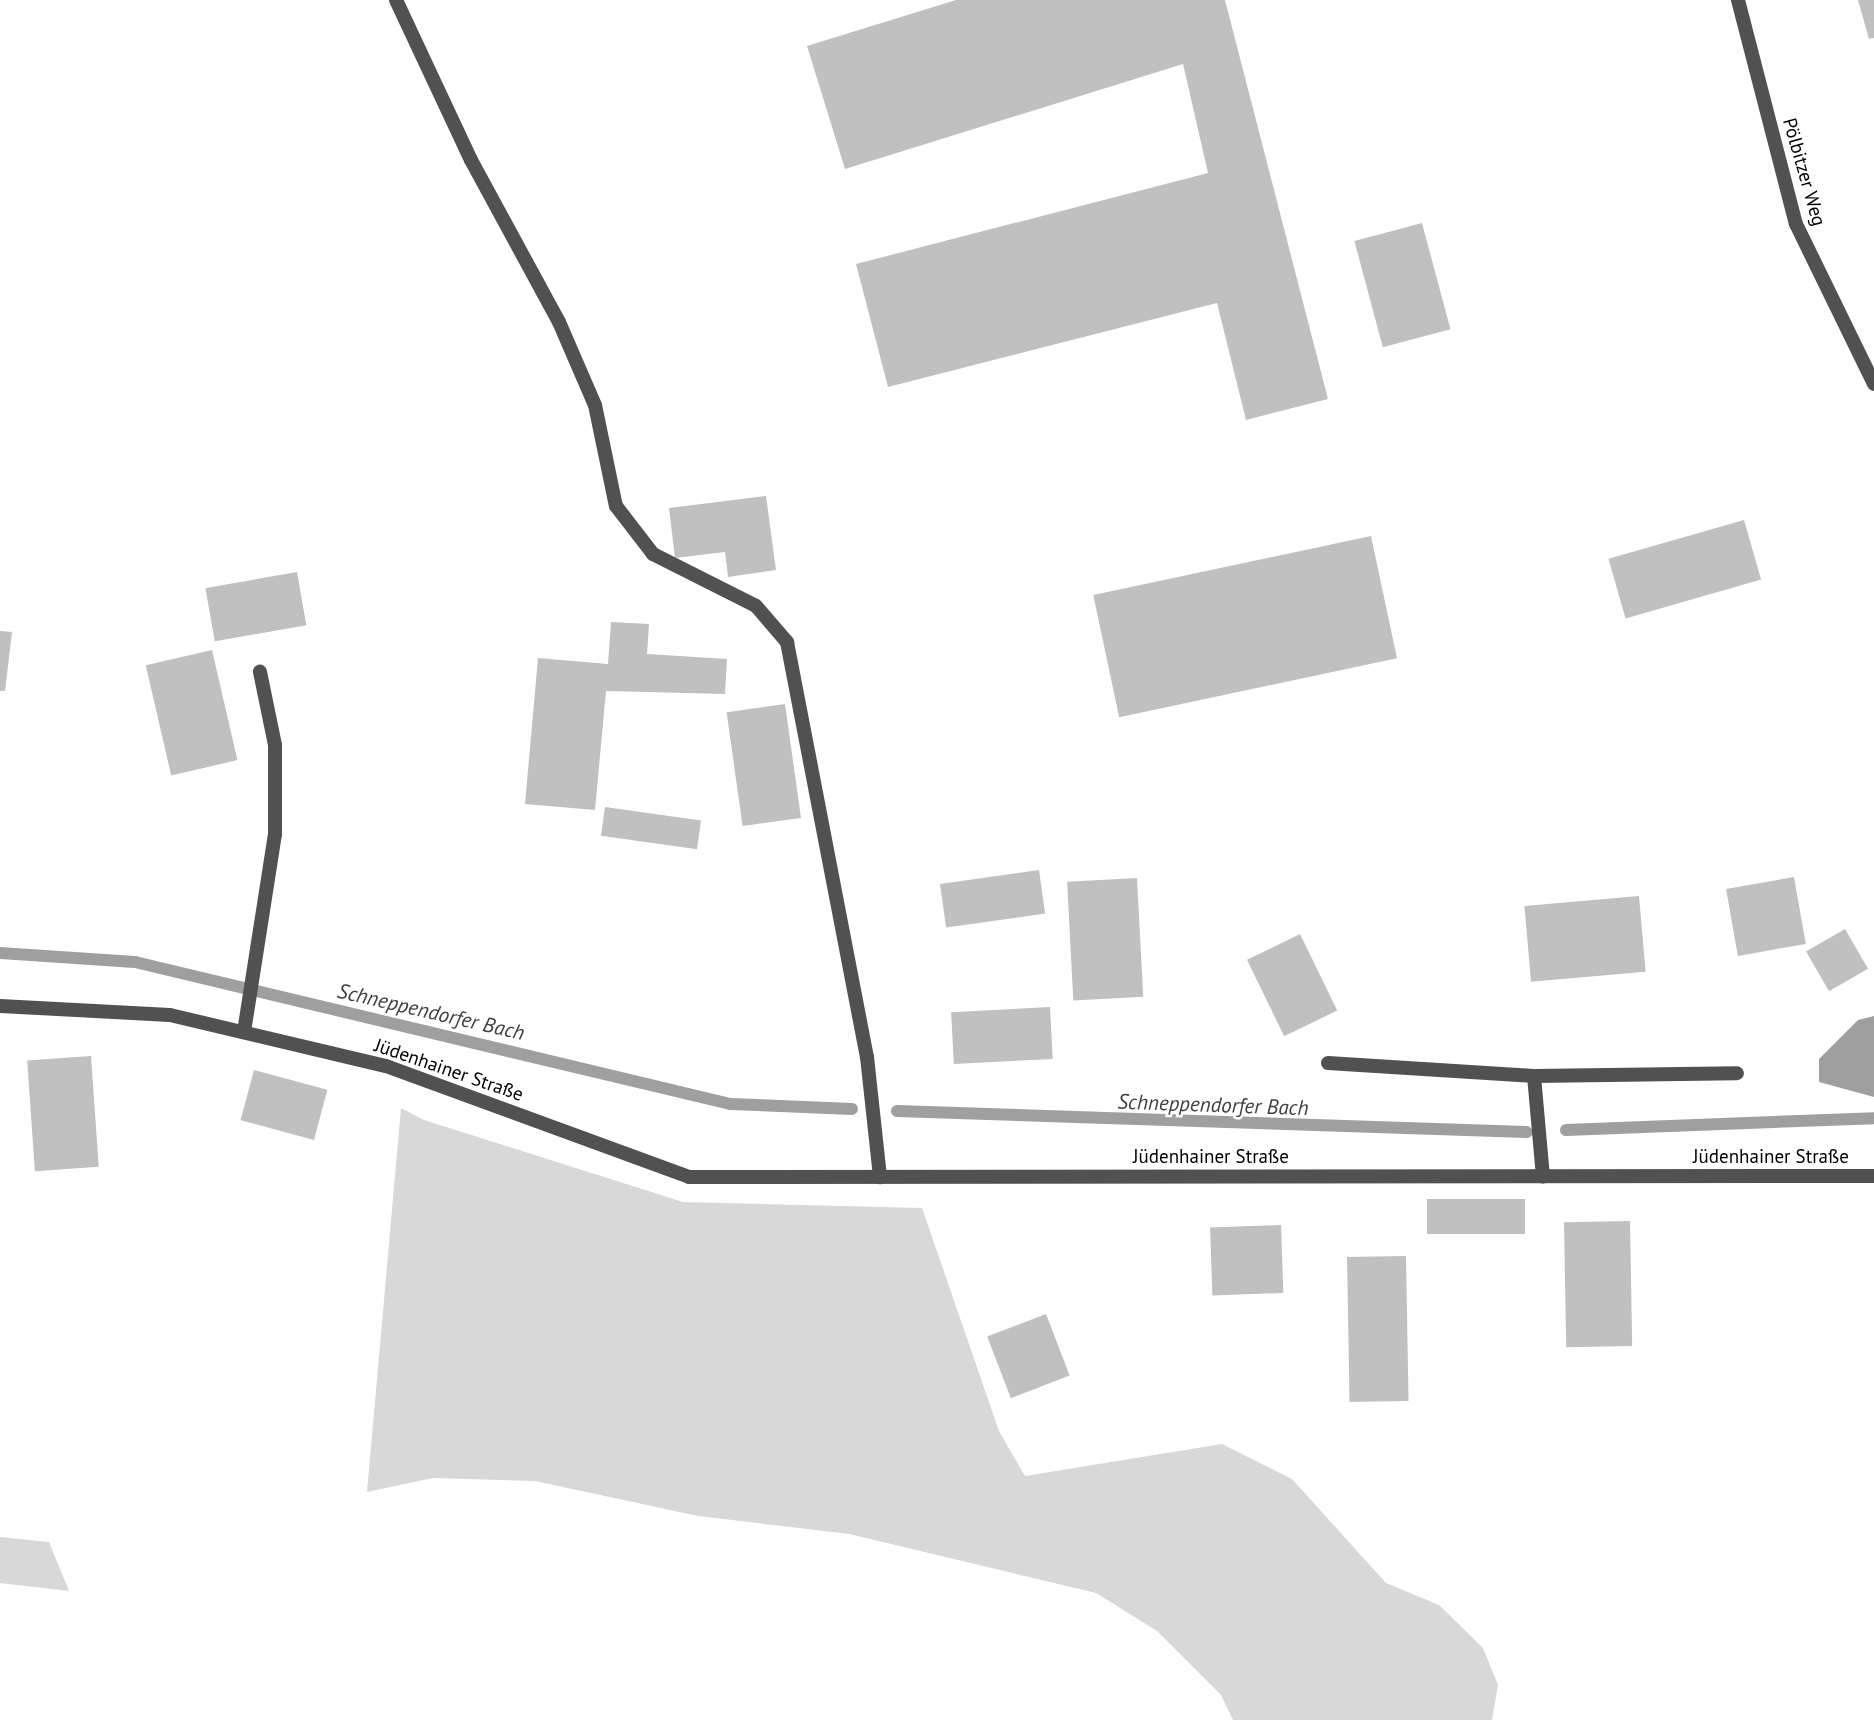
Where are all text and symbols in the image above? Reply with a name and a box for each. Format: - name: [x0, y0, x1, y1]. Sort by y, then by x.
- street label: Pölbitzer Weg: [1778, 115, 1830, 229]
- water label: Schneppendorfer Bach: [335, 978, 527, 1046]
- street label: Jüdenhainer Straße: [372, 1034, 526, 1106]
- water label: Schneppendorfer Bach: [1117, 1089, 1309, 1121]
- street label: Jüdenhainer Straße: [1133, 1146, 1289, 1168]
- street label: Jüdenhainer Straße: [1693, 1146, 1849, 1168]

